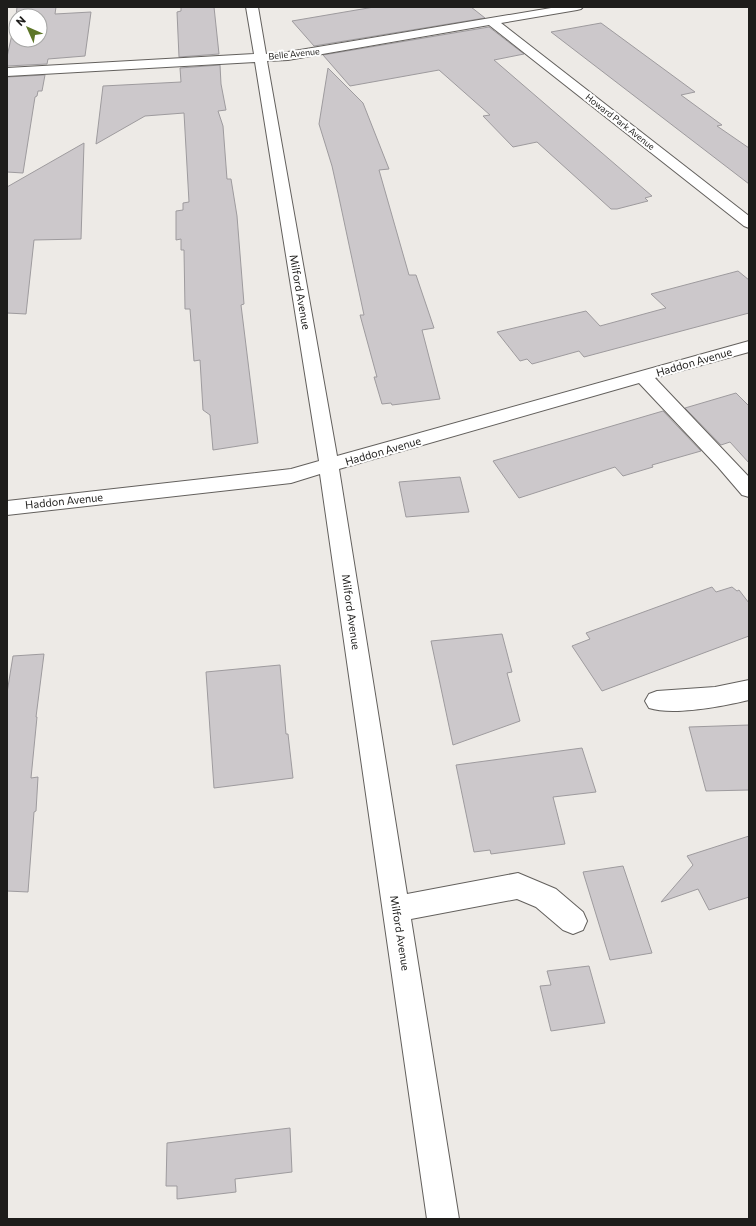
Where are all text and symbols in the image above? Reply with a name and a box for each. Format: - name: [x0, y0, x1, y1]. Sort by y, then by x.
- north arrow: [8, 8, 48, 48]
- text: N: [13, 13, 28, 28]
- street label: Belle Avenue: [268, 45, 320, 62]
- street label: Howard Park Avenue: [584, 91, 657, 152]
- street label: Milford Avenue: [287, 253, 314, 331]
- street label: Haddon Avenue: [654, 344, 734, 379]
- street label: Haddon Avenue: [343, 433, 423, 468]
- street label: Haddon Avenue: [24, 490, 104, 511]
- street label: Milford Avenue: [340, 573, 363, 651]
- street label: Milford Avenue: [388, 894, 413, 972]

